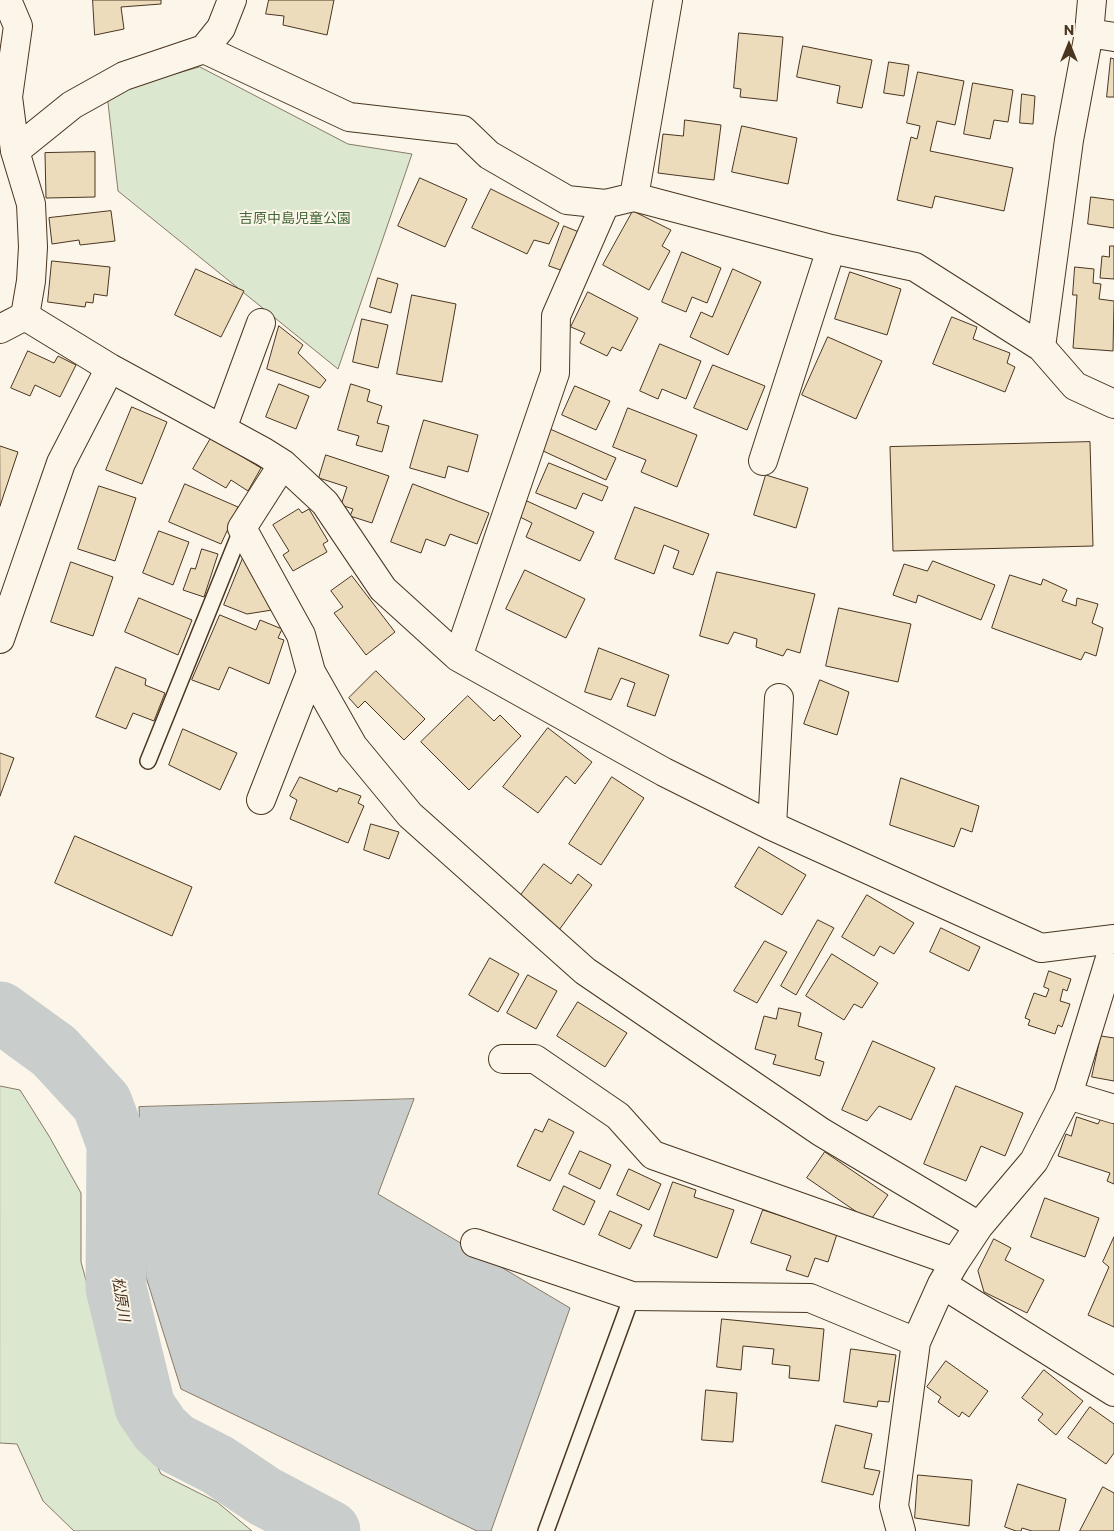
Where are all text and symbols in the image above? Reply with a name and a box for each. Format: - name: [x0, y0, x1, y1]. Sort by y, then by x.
- north arrow: [1044, 20, 1094, 70]
- text: N: [1064, 21, 1074, 38]
- park label: 吉原中島児童公園: [239, 210, 351, 226]
- water label: 松原川: [109, 1275, 133, 1323]

